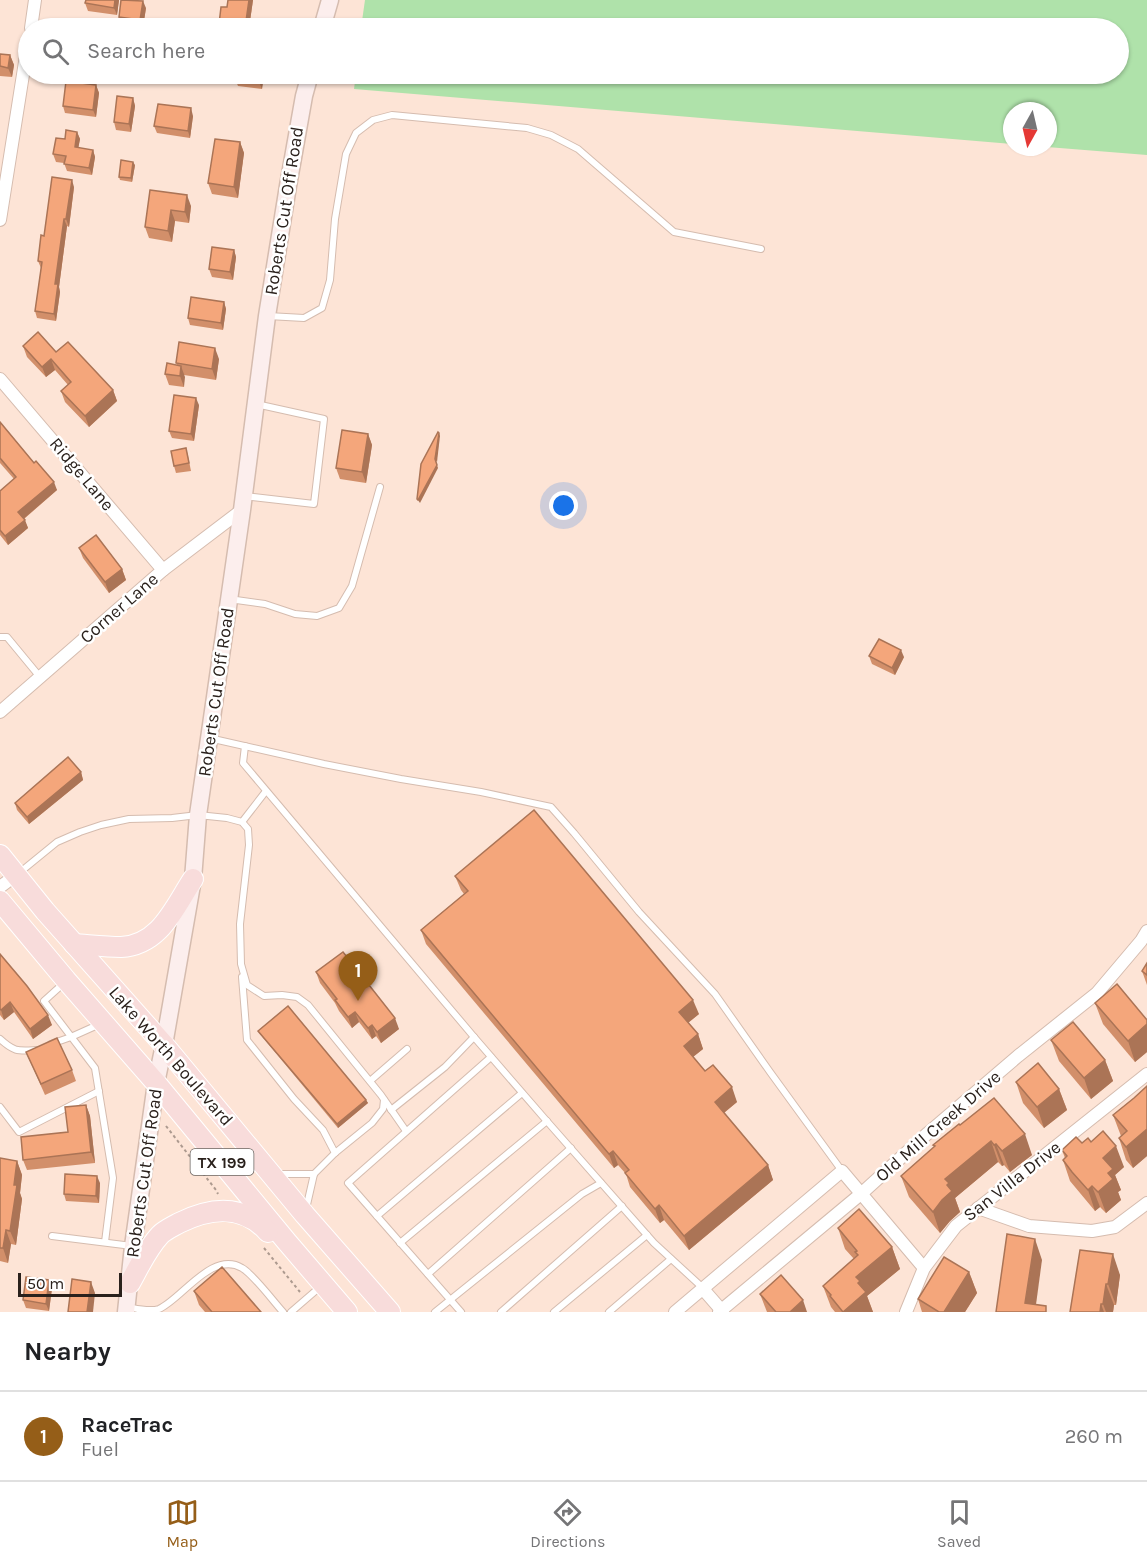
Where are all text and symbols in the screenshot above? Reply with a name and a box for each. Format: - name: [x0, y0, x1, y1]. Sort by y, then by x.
- search box: [18, 18, 1129, 84]
- icon: search: [39, 35, 72, 68]
- text: Search here: [87, 38, 205, 64]
- north arrow: [1003, 102, 1057, 156]
- street label: Roberts Cut Off Road: [260, 125, 308, 297]
- street label: Ridge Lane: [45, 433, 119, 515]
- your location: [549, 491, 578, 520]
- street label: Corner Lane: [75, 568, 163, 648]
- street label: Roberts Cut Off Road: [193, 606, 239, 778]
- pin: 1: [338, 952, 378, 1001]
- street label: Lake Worth Boulevard: [104, 982, 238, 1130]
- street label: Old Mill Creek Drive: [871, 1066, 1005, 1186]
- street label: Roberts Cut Off Road: [121, 1087, 167, 1259]
- street label: San Villa Drive: [959, 1136, 1065, 1226]
- road number: TX 199: [190, 1149, 254, 1175]
- scale bar: [18, 1270, 122, 1298]
- text: 50 m: [27, 1274, 64, 1293]
- text: Nearby: [24, 1336, 111, 1367]
- text: RaceTrac: [81, 1412, 173, 1438]
- text: 1: [40, 1425, 47, 1448]
- text: 260 m: [1065, 1425, 1123, 1448]
- text: Fuel: [81, 1438, 119, 1461]
- tab: Map: [166, 1496, 199, 1551]
- tab: Directions: [530, 1496, 605, 1551]
- tab: Saved: [937, 1496, 981, 1551]

